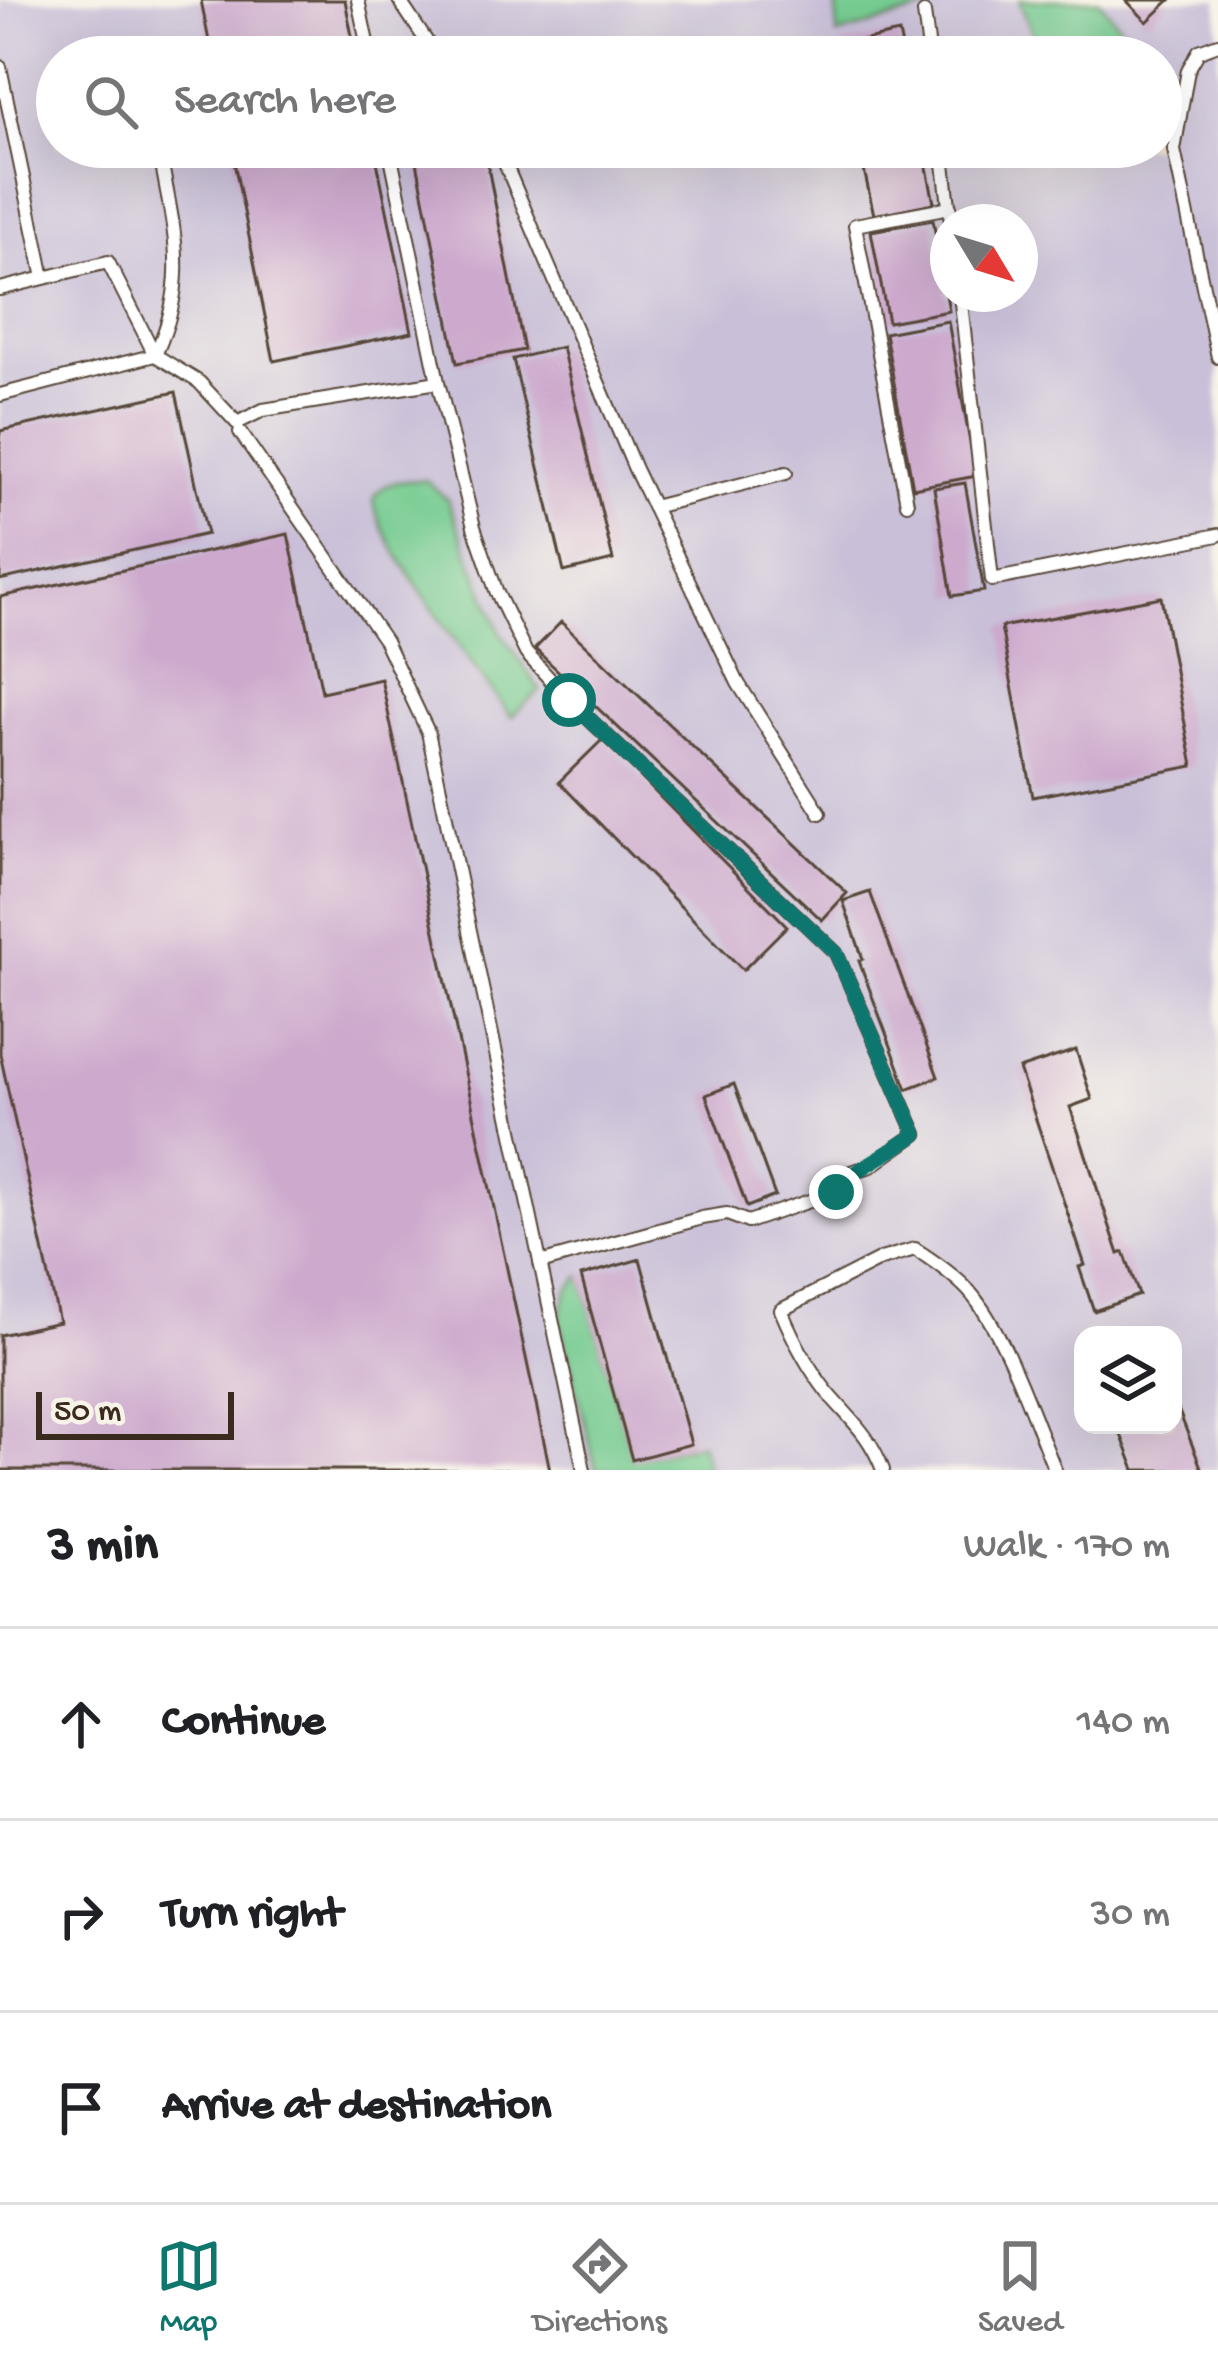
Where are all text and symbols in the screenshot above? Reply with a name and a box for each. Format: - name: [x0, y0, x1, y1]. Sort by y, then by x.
- search box: [36, 36, 1182, 168]
- icon: search: [78, 69, 144, 135]
- text: Search here: [174, 76, 396, 129]
- north arrow: [930, 204, 1038, 312]
- route start: [542, 673, 596, 727]
- route end: [809, 1165, 863, 1219]
- map controls: [1074, 1326, 1182, 1434]
- button: layers: [1074, 1326, 1182, 1434]
- scale bar: [36, 1386, 234, 1439]
- text: 50 m: [54, 1394, 121, 1432]
- text: 3 min: [48, 1518, 158, 1578]
- text: Walk · 170 m: [963, 1525, 1170, 1571]
- icon: ahead: [48, 1691, 114, 1757]
- text: Continue: [162, 1697, 325, 1750]
- text: 140 m: [1077, 1701, 1170, 1747]
- icon: right: [48, 1883, 114, 1949]
- text: Turn right: [162, 1889, 342, 1942]
- text: 30 m: [1091, 1893, 1170, 1939]
- icon: arrive: [48, 2075, 114, 2141]
- text: Arrive at destination: [162, 2081, 551, 2134]
- tab: Map: [156, 2233, 222, 2343]
- tab: Directions: [533, 2233, 667, 2343]
- tab: Saved: [978, 2233, 1062, 2343]

